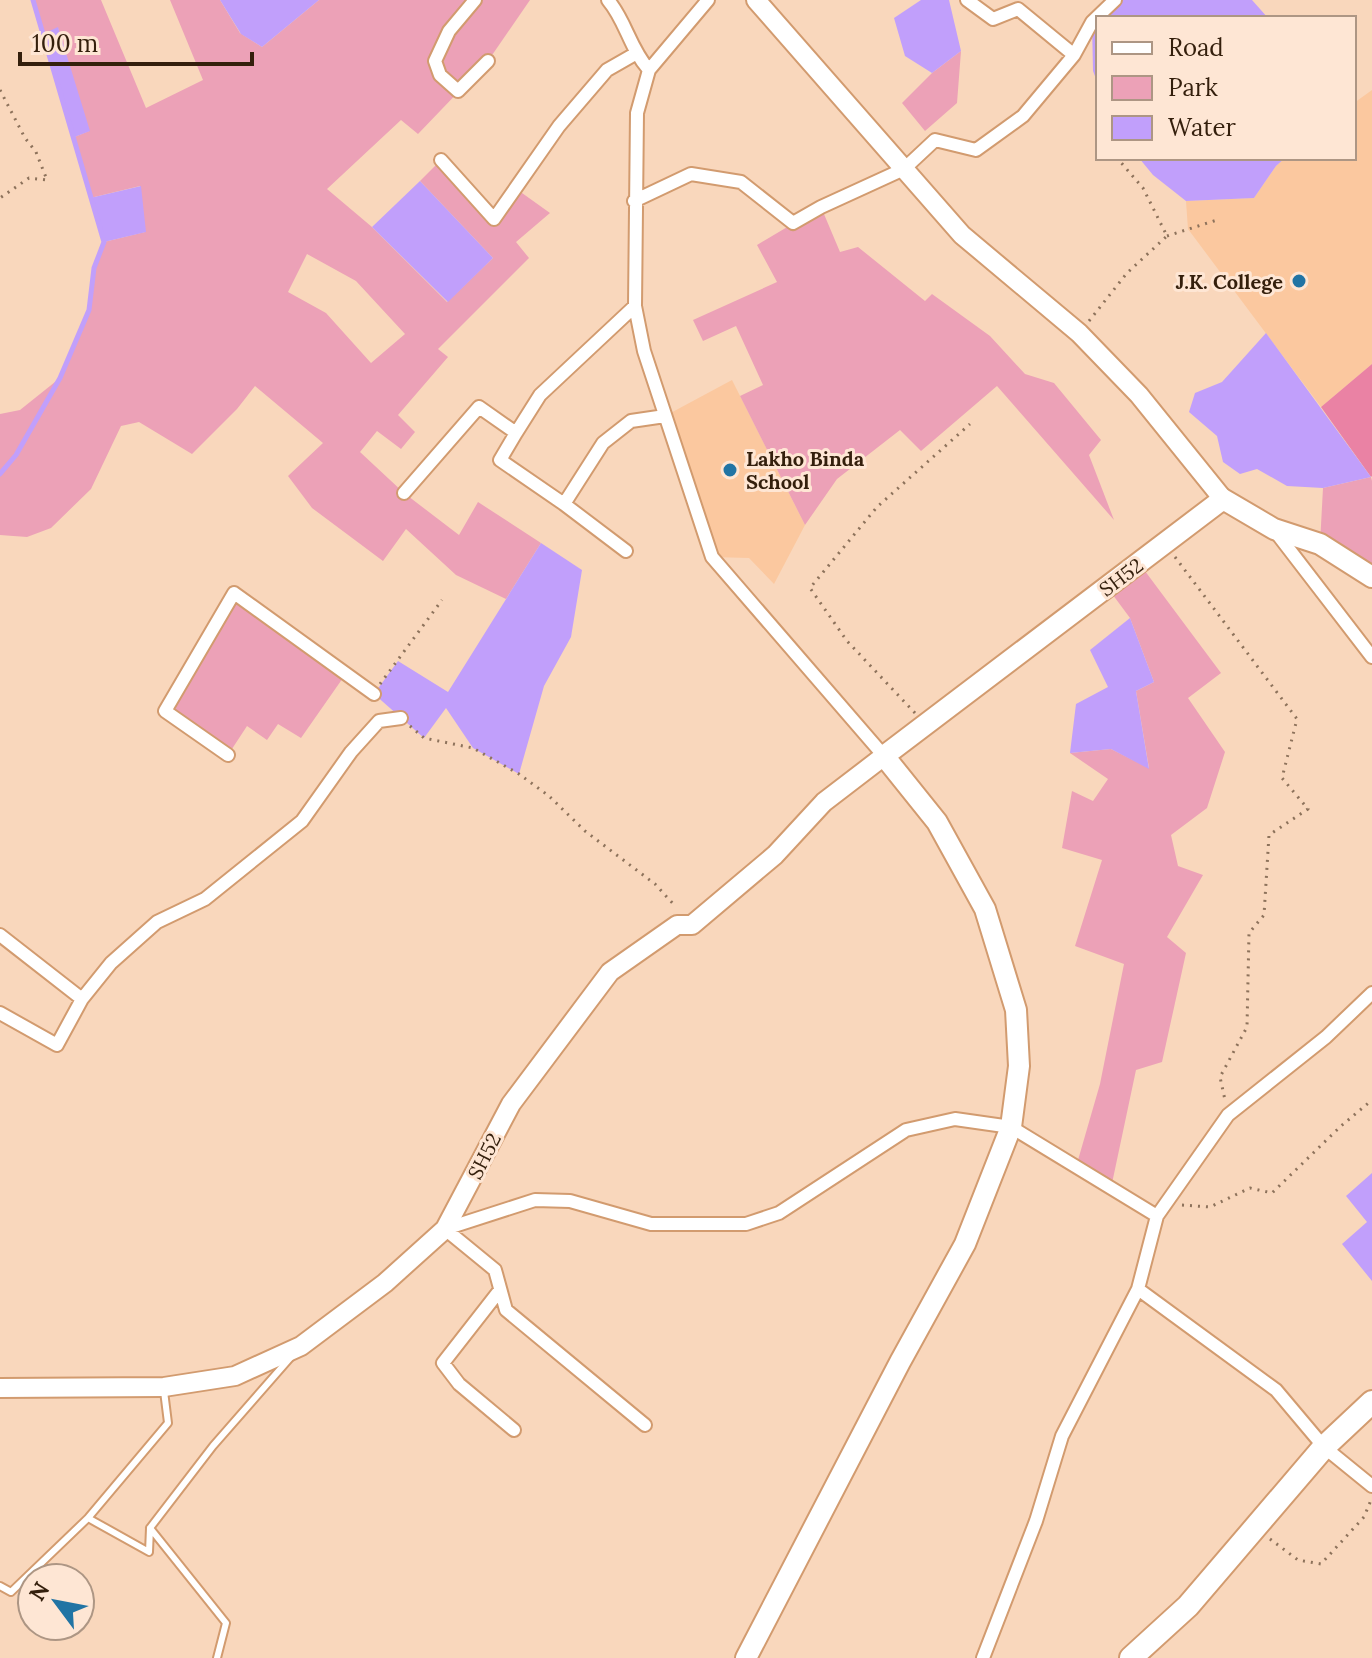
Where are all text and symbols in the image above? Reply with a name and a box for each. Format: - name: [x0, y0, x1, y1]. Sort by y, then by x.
- scale bar: [20, 16, 252, 66]
- legend: [1096, 16, 1356, 160]
- text: 100 m: [32, 28, 98, 59]
- text: Road: [1168, 32, 1224, 63]
- text: Park: [1168, 72, 1218, 103]
- text: Water: [1168, 112, 1236, 143]
- place label: J.K. College: [1176, 269, 1283, 294]
- marker: J.K. College: [1290, 272, 1308, 290]
- place label: Lakho Binda School: [746, 446, 865, 494]
- marker: Lakho Binda School: [721, 461, 739, 479]
- street label: SH52: [1094, 552, 1148, 602]
- street label: SH52: [462, 1129, 506, 1183]
- north arrow: [16, 1562, 96, 1642]
- text: N: [23, 1577, 55, 1606]

